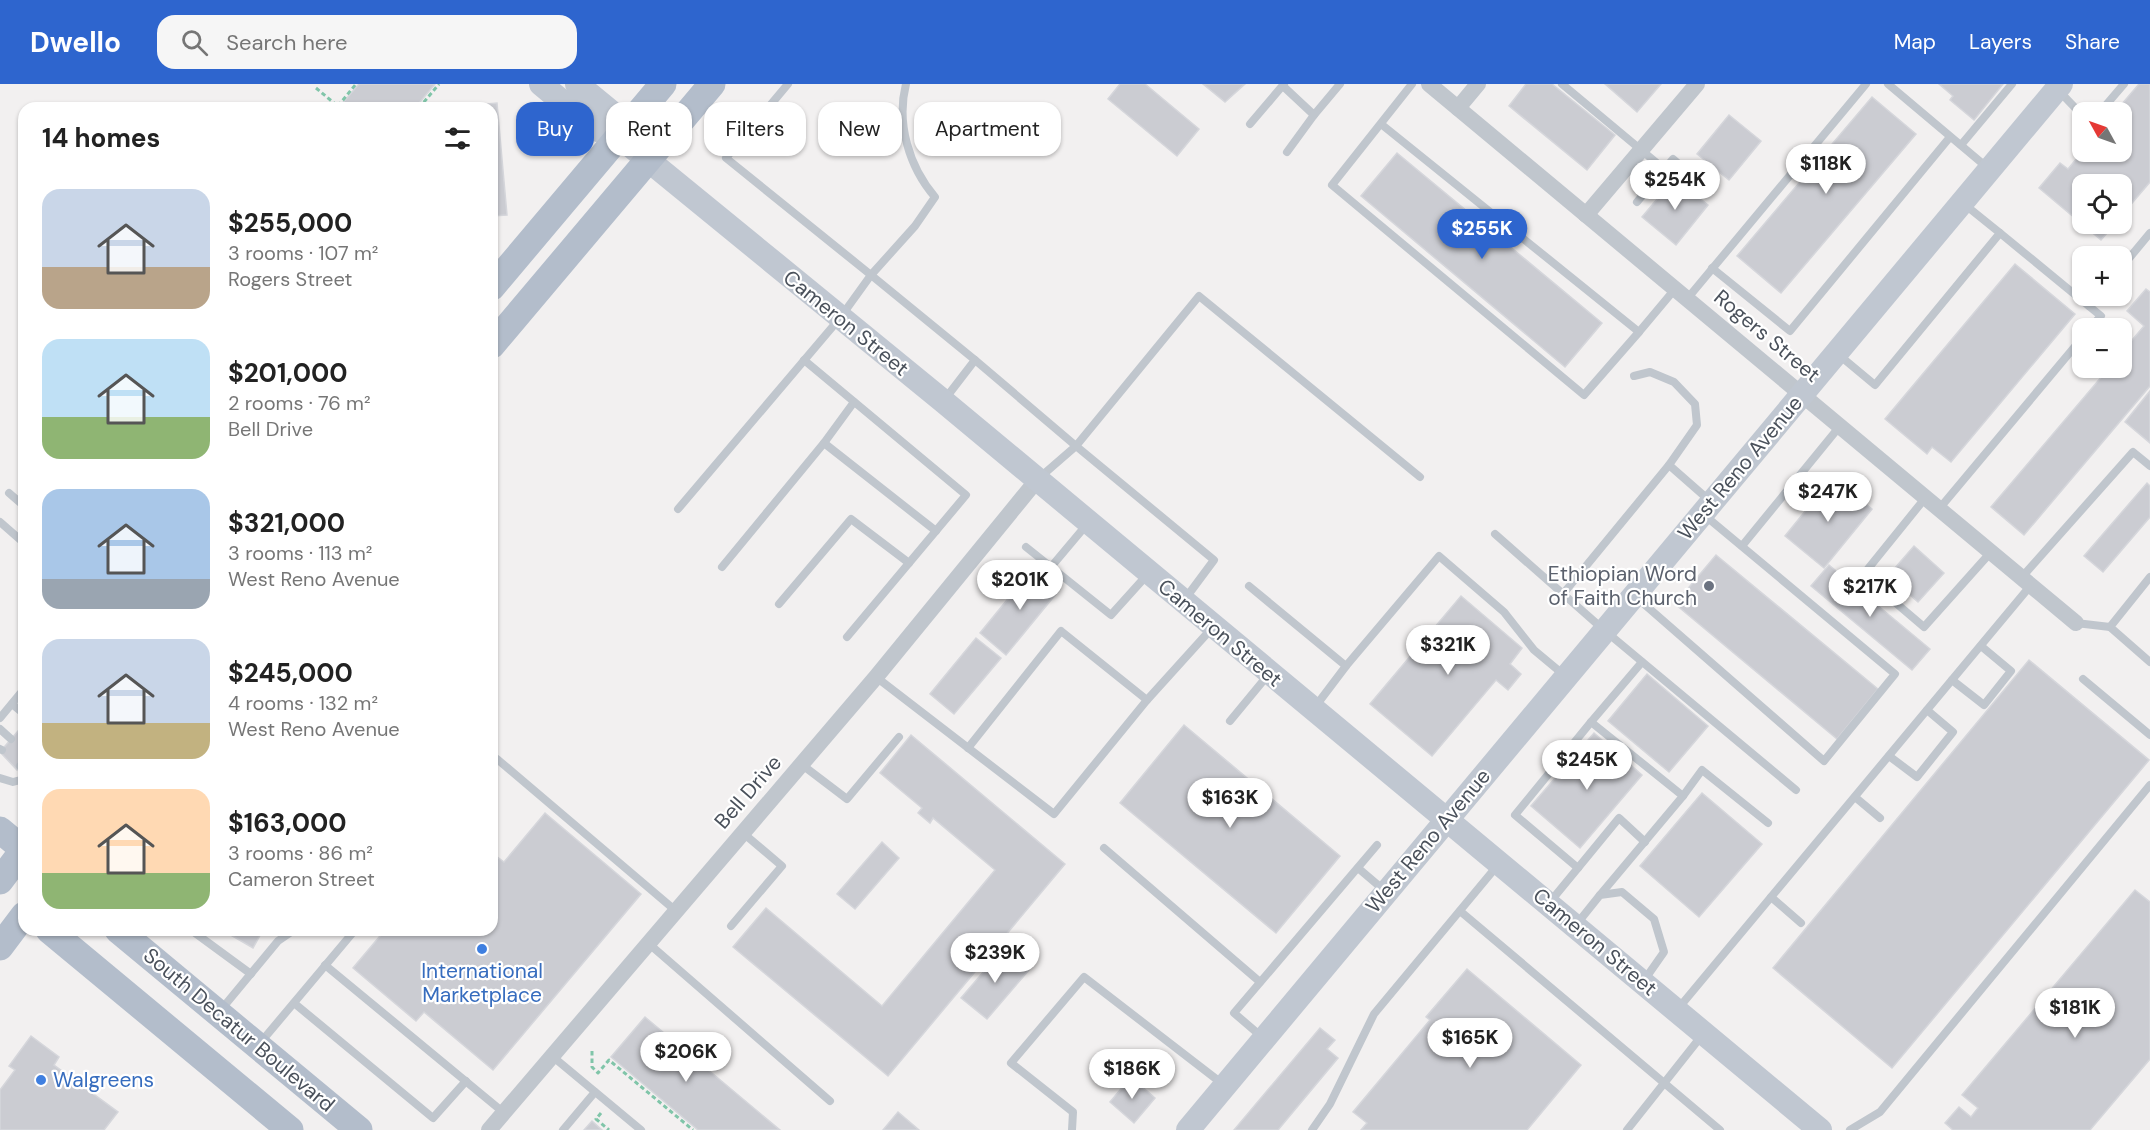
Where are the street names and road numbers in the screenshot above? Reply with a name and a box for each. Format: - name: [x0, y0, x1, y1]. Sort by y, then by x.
- street label: Cameron Street: [777, 264, 915, 382]
- street label: Rogers Street: [1708, 283, 1826, 389]
- street label: West Reno Avenue: [1671, 390, 1809, 546]
- street label: Cameron Street: [1152, 573, 1288, 693]
- street label: Bell Drive: [708, 749, 788, 835]
- street label: West Reno Avenue: [1359, 763, 1497, 919]
- street label: Cameron Street: [1527, 882, 1663, 1002]
- street label: South Decatur Boulevard: [137, 942, 341, 1118]

